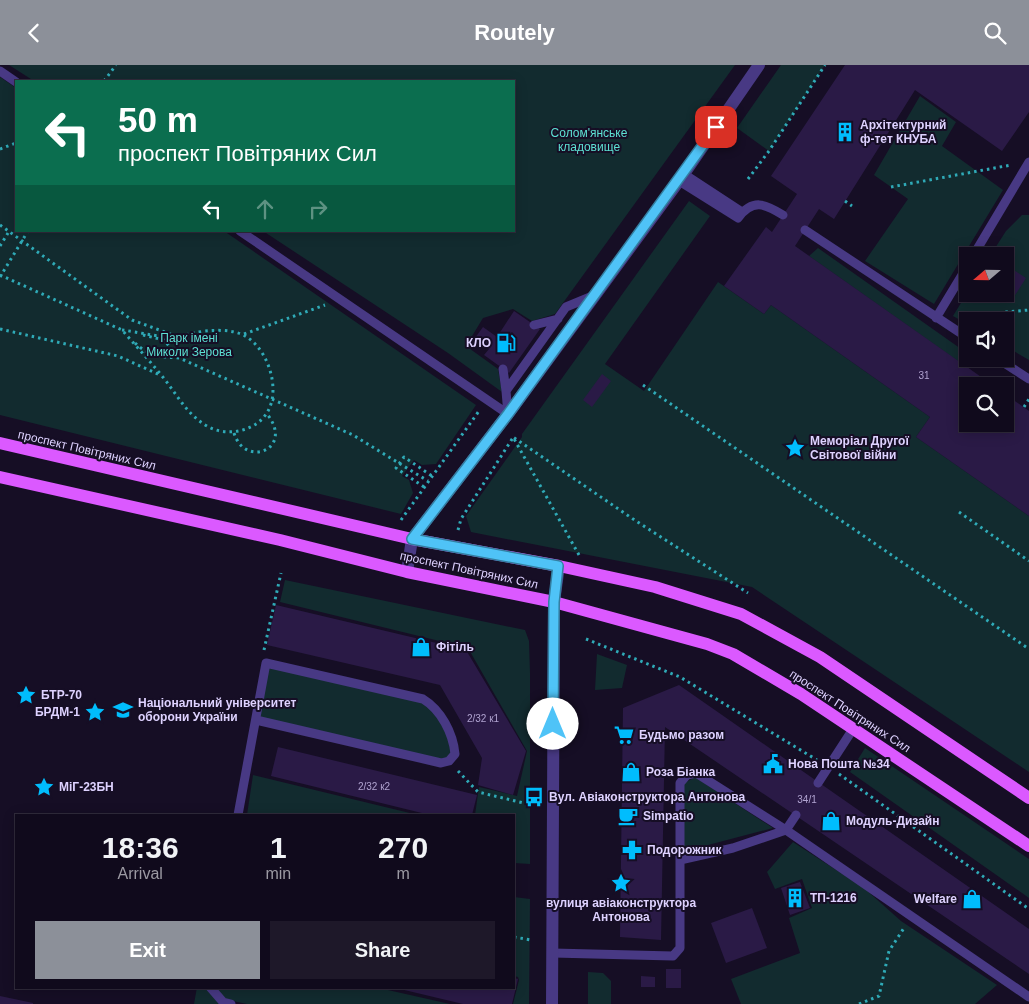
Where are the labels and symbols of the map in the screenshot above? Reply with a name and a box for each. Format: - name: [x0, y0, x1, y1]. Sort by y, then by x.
- pin: [695, 106, 737, 148]
- place label: Архітектурний ф-тет КНУБА: [860, 118, 946, 146]
- building icon: Архітектурний ф-тет КНУБА: [834, 121, 856, 143]
- park label: Солом'янське кладовище: [551, 126, 628, 154]
- north arrow: [959, 247, 1014, 303]
- park label: Парк імені Миколи Зерова: [146, 331, 232, 359]
- fuel station icon: КЛО: [495, 332, 517, 354]
- place label: КЛО: [466, 336, 491, 350]
- house number: 31: [918, 370, 930, 381]
- street label: проспект Повітряних Сил: [17, 427, 157, 473]
- place label: Меморіал Другої Світової війни: [810, 434, 909, 462]
- place icon: Меморіал Другої Світової війни: [784, 437, 806, 459]
- street label: проспект Повітряних Сил: [399, 548, 539, 592]
- shop icon: Фітіль: [410, 636, 432, 658]
- place label: Фітіль: [436, 640, 474, 654]
- street label: проспект Повітряних Сил: [787, 667, 913, 755]
- place icon: БТР-70: [15, 684, 37, 706]
- place label: БТР-70: [41, 688, 82, 702]
- place label: Національний університет оборони України: [138, 696, 297, 724]
- position arrow: [526, 697, 578, 749]
- school or university icon: Національний університет оборони України: [112, 699, 134, 721]
- place icon: БРДМ-1: [84, 701, 106, 723]
- place label: БРДМ-1: [35, 705, 80, 719]
- house number: 2/32 к1: [467, 713, 500, 724]
- supermarket icon: Будьмо разом: [613, 724, 635, 746]
- place label: Будьмо разом: [639, 728, 724, 742]
- public building icon: Нова Пошта №34: [762, 753, 784, 775]
- place label: Нова Пошта №34: [788, 757, 890, 771]
- shop icon: Роза Біанка: [620, 761, 642, 783]
- place label: Роза Біанка: [646, 765, 716, 779]
- place icon: МіГ-23БН: [33, 776, 55, 798]
- place label: МіГ-23БН: [59, 780, 114, 794]
- house number: 2/32 к2: [358, 781, 391, 792]
- bus stop icon: Вул. Авіаконструктора Антонова: [523, 786, 545, 808]
- place label: Вул. Авіаконструктора Антонова: [549, 790, 745, 804]
- house number: 34/1: [797, 794, 817, 805]
- cafe icon: Simpatio: [617, 805, 639, 827]
- place label: Simpatio: [643, 809, 694, 823]
- shop icon: Модуль-Дизайн: [820, 810, 842, 832]
- place label: Модуль-Дизайн: [846, 814, 939, 828]
- pharmacy icon: Подорожник: [621, 839, 643, 861]
- place label: Подорожник: [647, 843, 722, 857]
- place icon: вулиця авіаконструктора Антонова: [610, 872, 632, 894]
- building icon: ТП-1216: [784, 887, 806, 909]
- shop icon: Welfare: [961, 888, 983, 910]
- place label: ТП-1216: [810, 891, 857, 905]
- place label: Welfare: [914, 892, 957, 906]
- place label: вулиця авіаконструктора Антонова: [546, 896, 696, 924]

